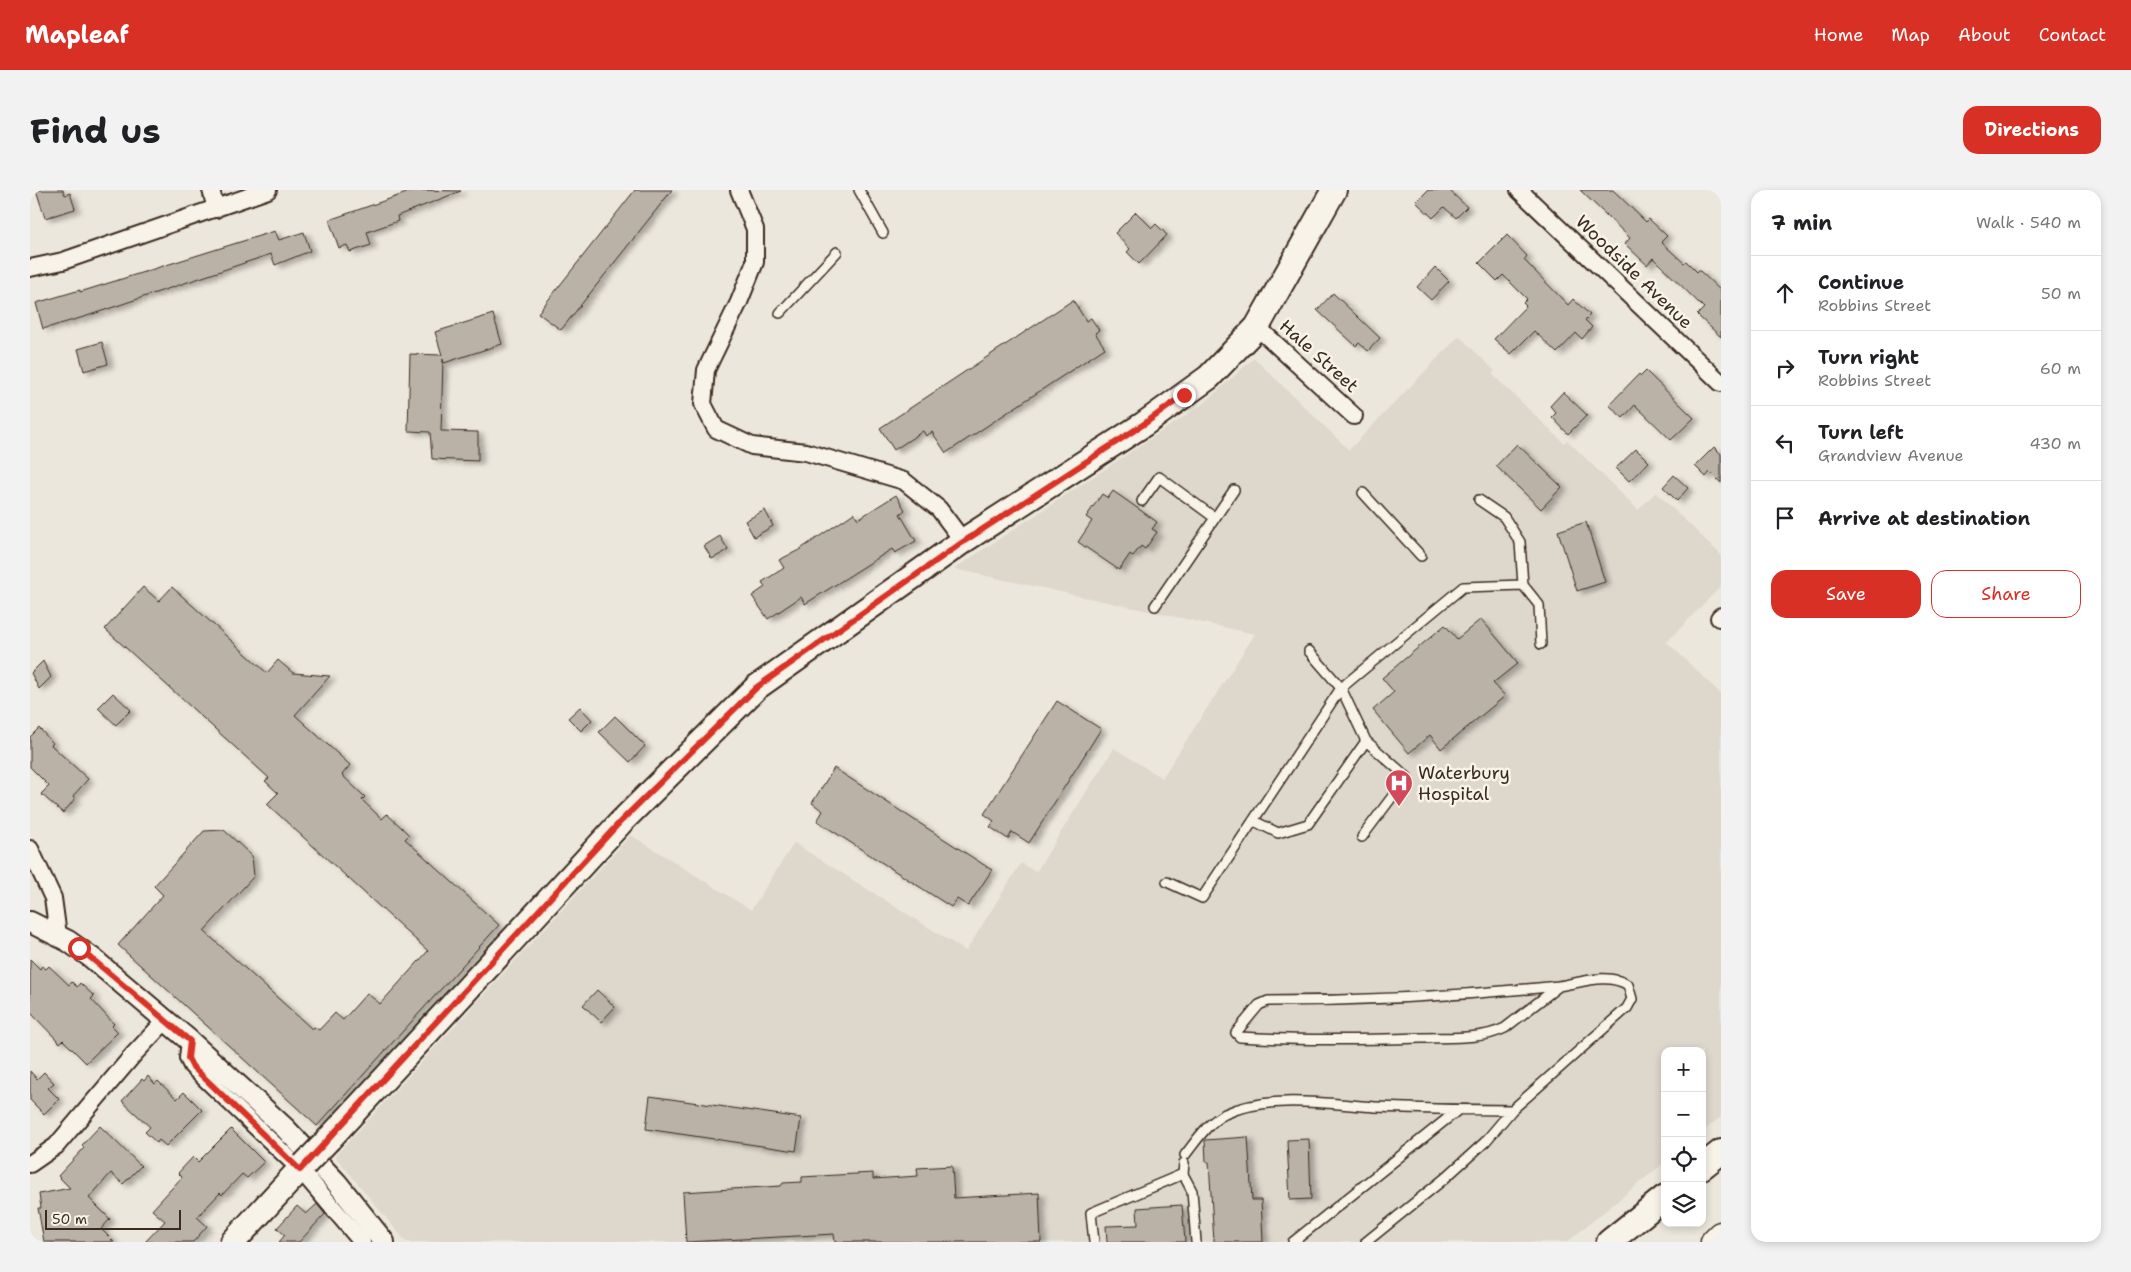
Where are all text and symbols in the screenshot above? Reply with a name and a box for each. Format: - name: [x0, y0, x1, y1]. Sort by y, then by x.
- text: Mapleaf: [25, 19, 129, 51]
- text: Home: [1814, 23, 1863, 47]
- text: Map: [1891, 23, 1930, 47]
- text: About: [1958, 23, 2011, 47]
- text: Contact: [2039, 23, 2106, 47]
- button: Directions: [1963, 106, 2101, 154]
- text: Find us: [30, 107, 161, 154]
- text: 7 min: [1771, 209, 1832, 237]
- street label: Woodside Avenue: [1570, 210, 1698, 334]
- text: Walk · 540 m: [1976, 212, 2081, 233]
- text: Continue: [1818, 270, 1904, 295]
- icon: ahead: [1771, 279, 1799, 307]
- text: 50 m: [2041, 283, 2081, 304]
- text: Robbins Street: [1818, 295, 1931, 316]
- street label: Hale Street: [1274, 314, 1364, 398]
- text: Turn right: [1818, 345, 1919, 370]
- icon: right: [1771, 354, 1799, 382]
- text: 60 m: [2040, 358, 2081, 379]
- text: Robbins Street: [1818, 370, 1931, 391]
- route end: [1173, 384, 1196, 407]
- text: Turn left: [1818, 420, 1904, 445]
- icon: left: [1771, 429, 1799, 457]
- text: 430 m: [2030, 433, 2081, 454]
- text: Grandview Avenue: [1818, 445, 1964, 466]
- icon: arrive: [1771, 504, 1799, 532]
- text: Arrive at destination: [1818, 506, 2030, 531]
- button: Save: [1771, 570, 1921, 618]
- button: Share: [1931, 570, 2081, 618]
- place label: Waterbury Hospital: [1418, 761, 1510, 806]
- hospital icon: Waterbury Hospital: [1384, 768, 1414, 807]
- route start: [68, 937, 91, 960]
- map controls: [1661, 1047, 1706, 1227]
- button: +: [1661, 1047, 1706, 1092]
- button: −: [1661, 1092, 1706, 1137]
- button: locate: [1661, 1137, 1706, 1182]
- button: layers: [1661, 1182, 1706, 1227]
- scale bar: [45, 1207, 181, 1230]
- text: 50 m: [52, 1210, 87, 1228]

